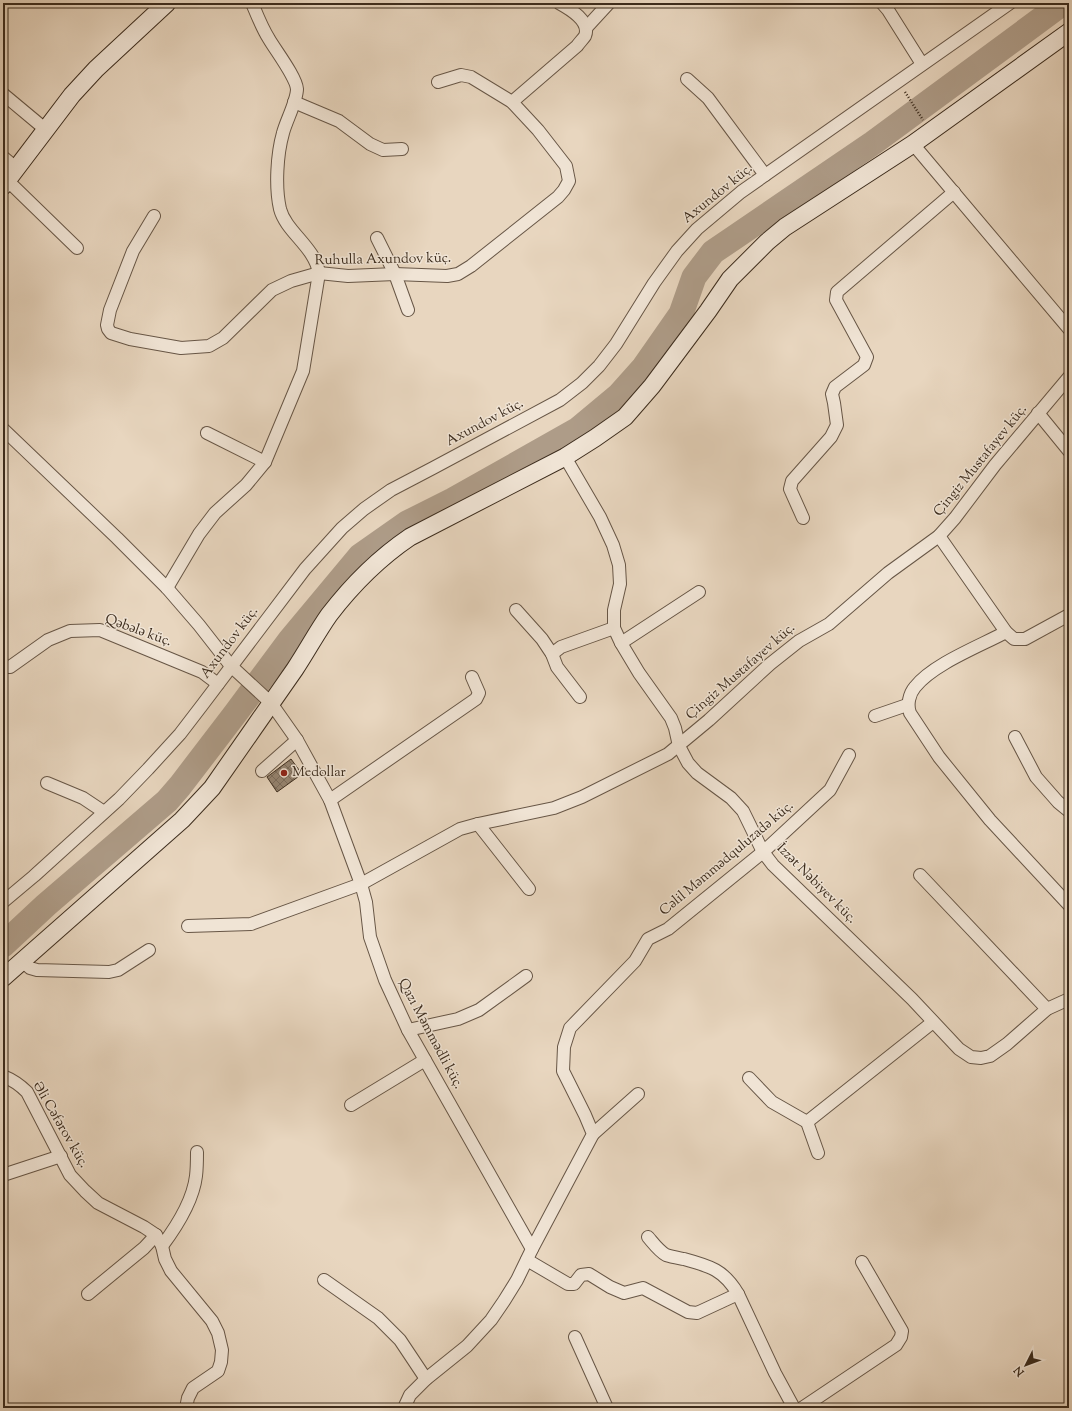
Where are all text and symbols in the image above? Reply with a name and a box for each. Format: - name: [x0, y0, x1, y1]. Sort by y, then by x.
- street label: Axundov küç.: [679, 159, 757, 229]
- street label: Ruhulla Axundov küç.: [315, 249, 451, 271]
- street label: Axundov küç.: [443, 394, 527, 452]
- street label: Çingiz Mustafayev küç.: [929, 401, 1033, 521]
- street label: Axundov küç.: [196, 603, 264, 683]
- street label: Qəbələ küç.: [102, 610, 174, 652]
- street label: Çingiz Mustafayev küç.: [682, 619, 800, 725]
- place label: Medollar: [292, 763, 347, 783]
- marker: Medollar: [279, 768, 289, 778]
- street label: Cəlil Məmmədquluzadə küç.: [656, 797, 798, 921]
- street label: İzzət Nəbiyev küç.: [771, 839, 861, 929]
- street label: Qazı Məmmədli küç.: [392, 975, 468, 1093]
- street label: Əli Cəfərov küç.: [27, 1078, 93, 1172]
- north arrow: [1006, 1345, 1046, 1385]
- text: N: [1010, 1362, 1029, 1380]

